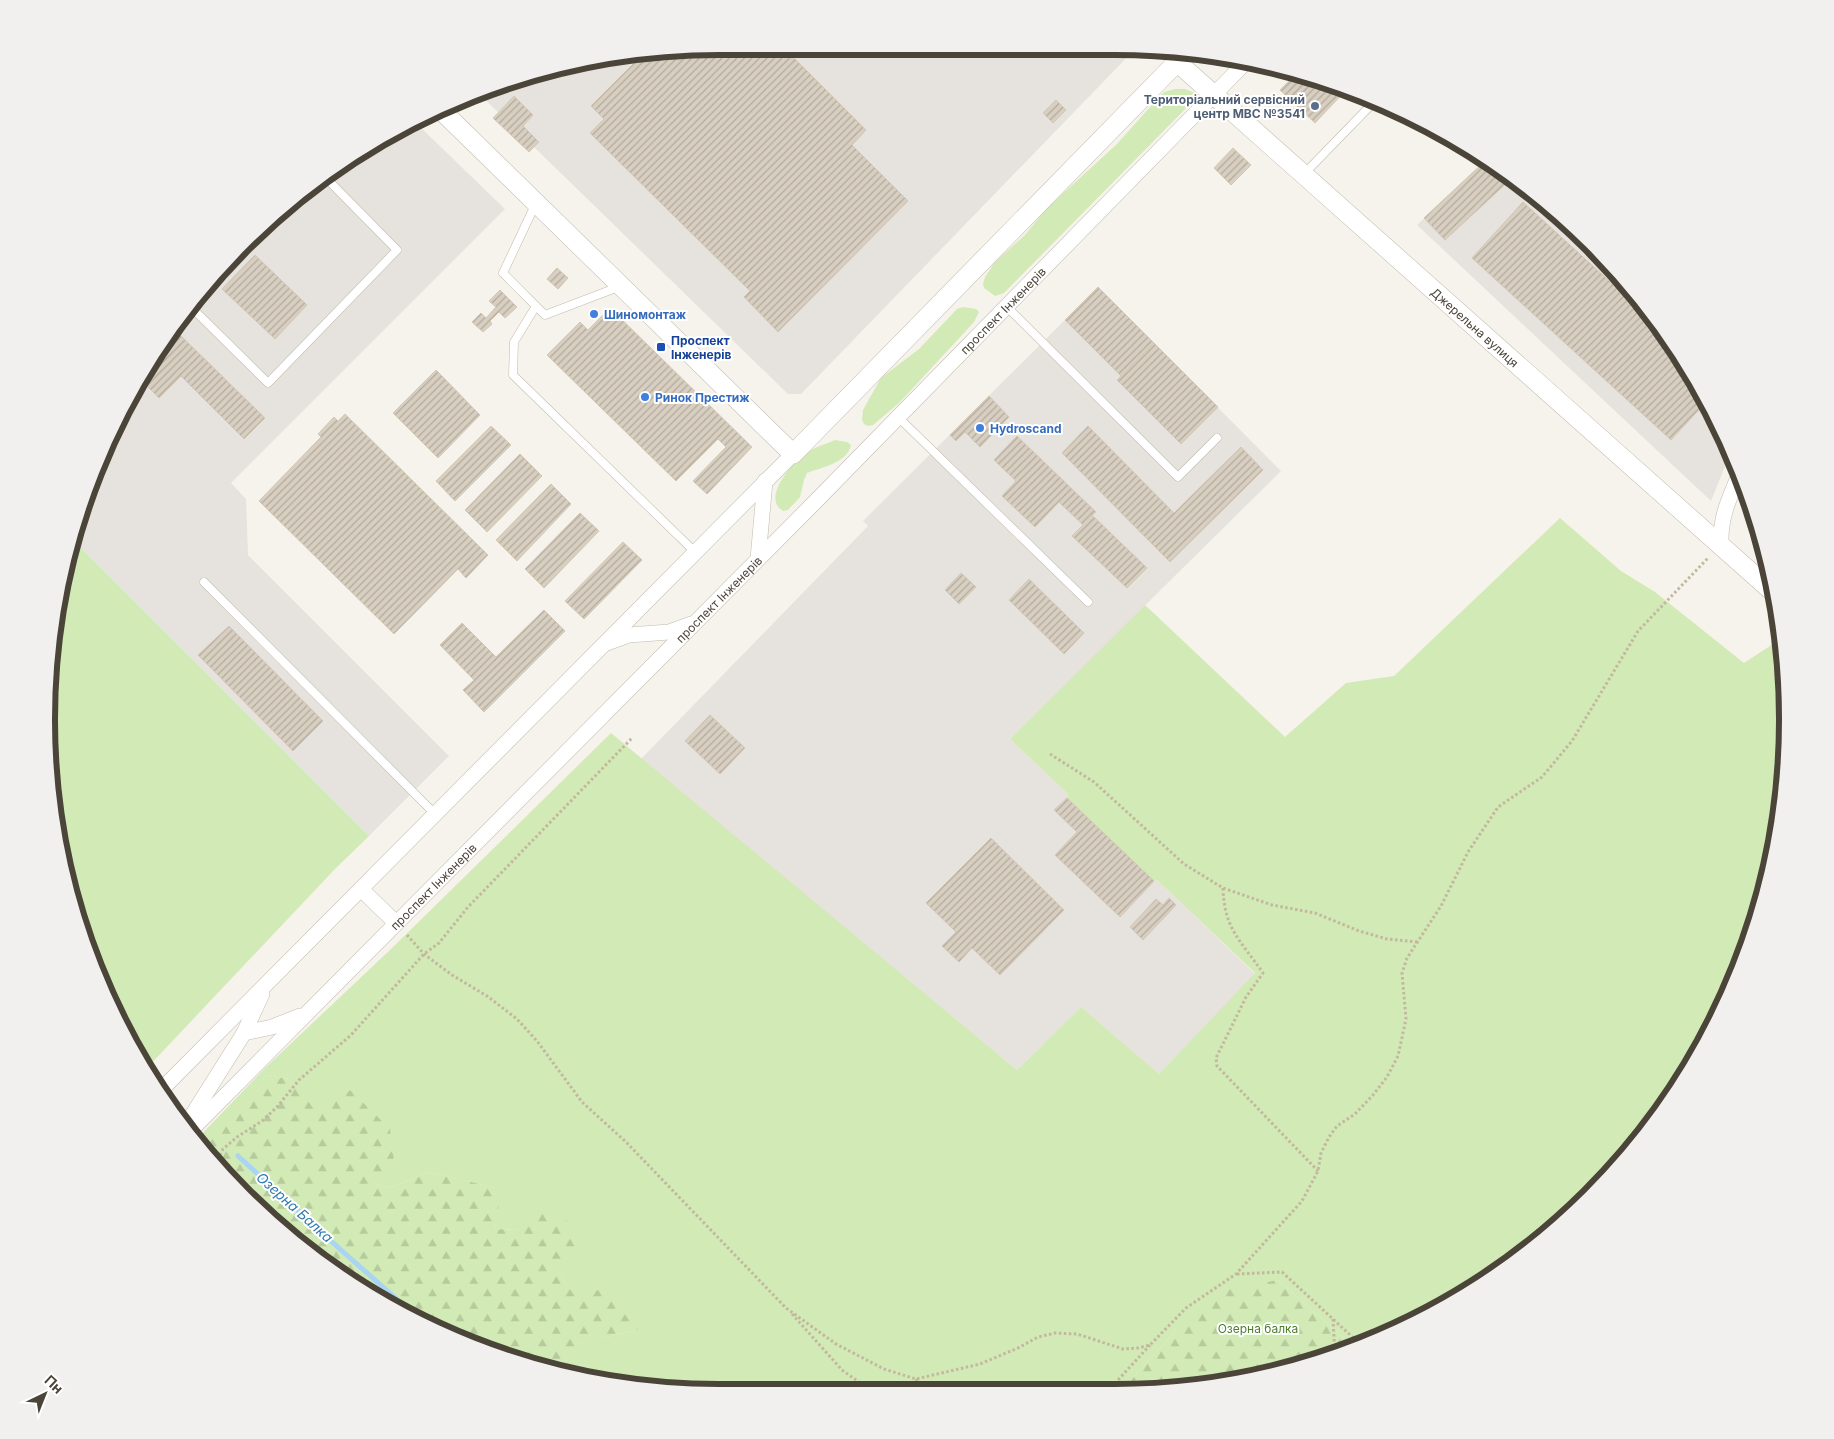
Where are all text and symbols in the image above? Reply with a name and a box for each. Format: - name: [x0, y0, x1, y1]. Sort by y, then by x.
- place label: Територіальний сервісний центр МВС №3541: [1144, 92, 1305, 121]
- marker: Територіальний сервісний центр МВС №3541: [1309, 100, 1321, 112]
- street label: проспект Інженерів: [957, 263, 1049, 357]
- street label: Джерельна вулиця: [1428, 284, 1522, 370]
- place label: Шиномонтаж: [604, 307, 687, 322]
- marker: Шиномонтаж: [588, 308, 600, 320]
- place label: Проспект Інженерів: [671, 333, 732, 362]
- marker: Проспект Інженерів: [655, 341, 667, 353]
- place label: Ринок Престиж: [655, 390, 750, 405]
- marker: Ринок Престиж: [639, 391, 651, 403]
- place label: Hydroscand: [990, 421, 1062, 436]
- marker: Hydroscand: [974, 422, 986, 434]
- street label: проспект Інженерів: [672, 552, 765, 645]
- street label: проспект Інженерів: [387, 840, 480, 933]
- water label: Озерна Балка: [253, 1168, 337, 1246]
- park label: Озерна балка: [1218, 1321, 1298, 1336]
- north arrow: [20, 1369, 70, 1419]
- text: Пн: [41, 1371, 67, 1397]

